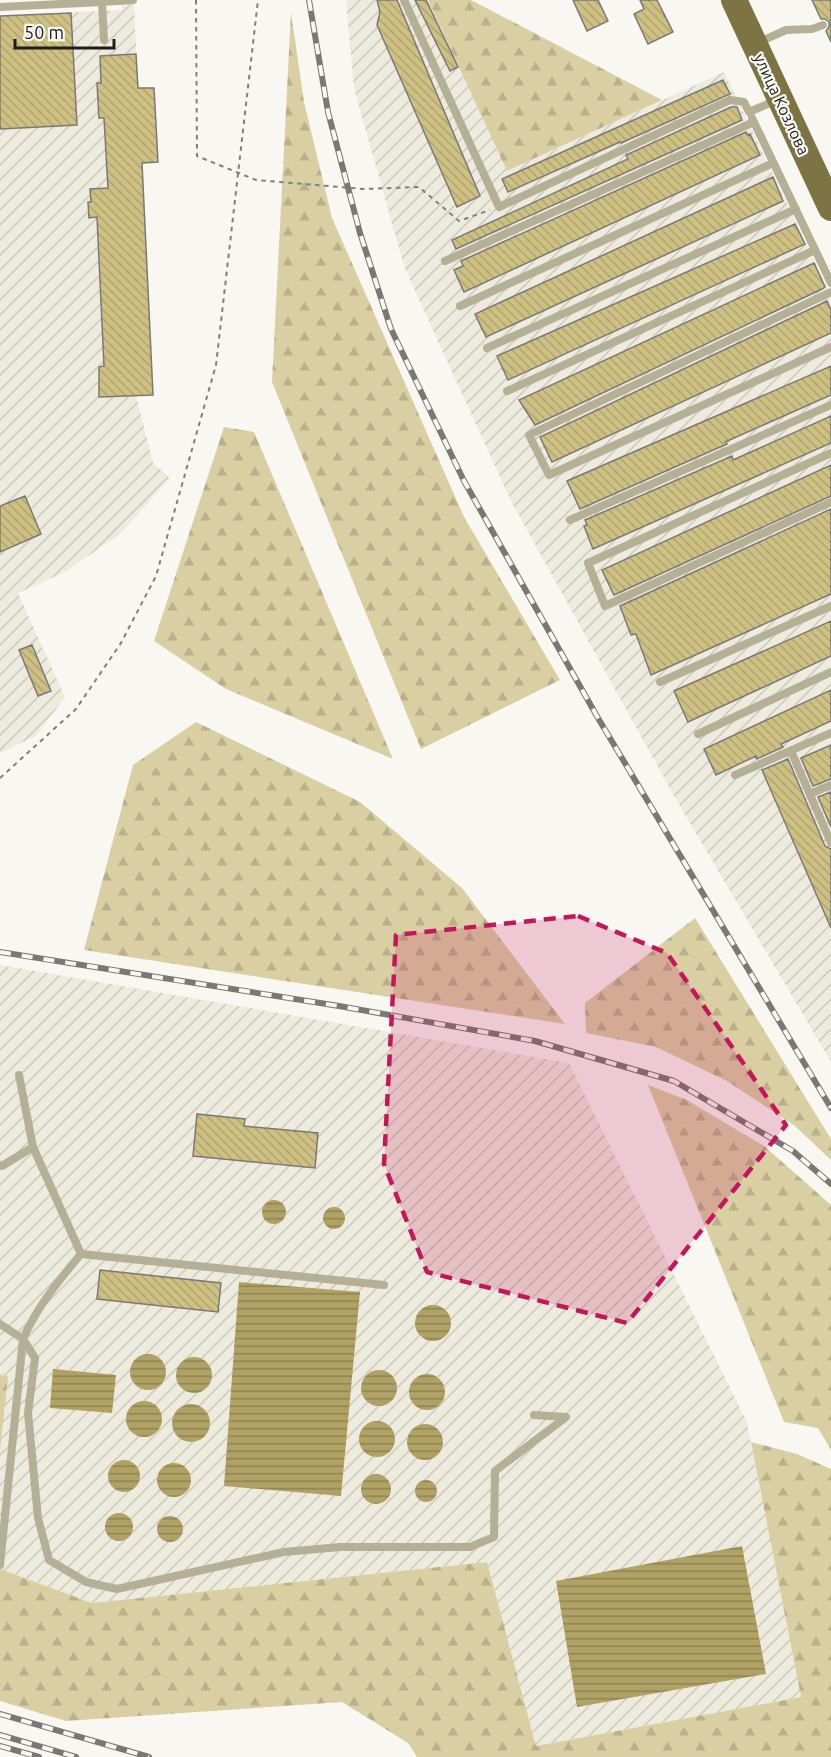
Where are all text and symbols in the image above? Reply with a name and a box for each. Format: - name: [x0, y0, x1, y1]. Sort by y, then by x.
- scale bar: [15, 12, 114, 50]
- text: 50 m: [24, 22, 64, 42]
- street label: улица Козлова: [751, 50, 813, 158]

